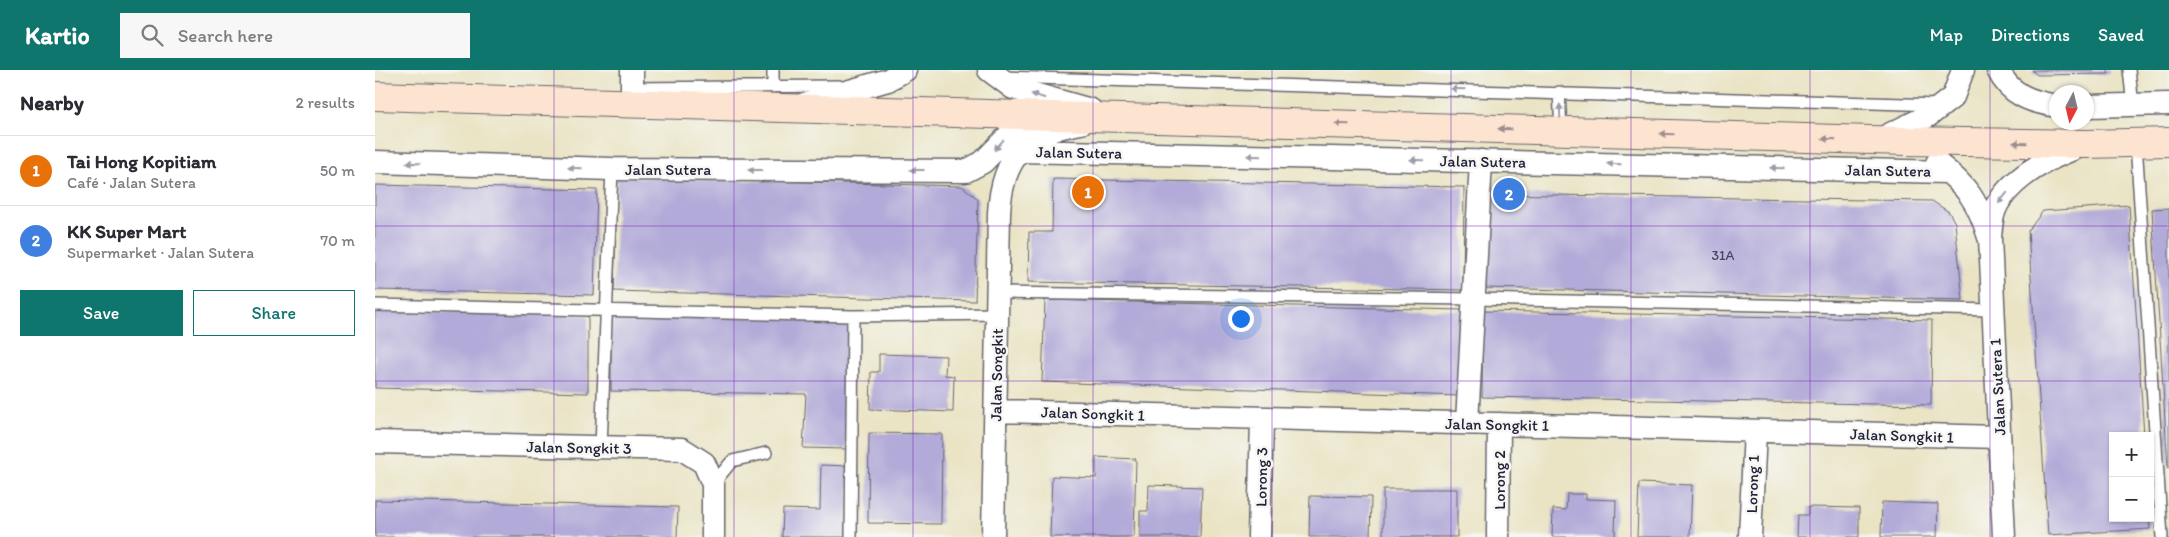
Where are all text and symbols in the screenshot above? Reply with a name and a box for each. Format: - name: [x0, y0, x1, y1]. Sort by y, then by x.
- search box: [120, 13, 470, 58]
- text: Kartio: [25, 21, 90, 50]
- icon: search: [138, 21, 166, 49]
- text: Search here: [178, 24, 273, 47]
- text: Map: [1930, 24, 1963, 46]
- text: Directions: [1991, 24, 2070, 46]
- text: Saved: [2098, 24, 2144, 46]
- one-way arrow: [1450, 85, 1466, 93]
- north arrow: [2049, 85, 2094, 130]
- text: Nearby: [20, 90, 84, 115]
- one-way arrow: [1031, 91, 1046, 99]
- text: 2 results: [295, 93, 355, 112]
- one-way arrow: [1556, 103, 1564, 119]
- one-way arrow: [1334, 120, 1350, 128]
- one-way arrow: [1496, 125, 1512, 133]
- one-way arrow: [1659, 130, 1675, 138]
- one-way arrow: [1821, 135, 1837, 143]
- one-way arrow: [994, 139, 1005, 152]
- one-way arrow: [2012, 139, 2028, 147]
- street label: Jalan Sutera: [1036, 142, 1122, 163]
- text: Tai Hong Kopitiam: [67, 150, 216, 173]
- street label: Jalan Sutera: [1440, 151, 1526, 172]
- one-way arrow: [1246, 152, 1262, 160]
- one-way arrow: [1409, 156, 1425, 164]
- one-way arrow: [404, 159, 420, 167]
- street label: Jalan Sutera: [625, 160, 711, 179]
- one-way arrow: [1606, 160, 1622, 168]
- street label: Jalan Sutera: [1845, 160, 1931, 181]
- text: 1: [32, 161, 40, 180]
- text: 50 m: [320, 161, 355, 180]
- one-way arrow: [567, 164, 583, 172]
- one-way arrow: [1768, 164, 1784, 172]
- one-way arrow: [747, 166, 763, 174]
- one-way arrow: [909, 166, 925, 174]
- text: Café · Jalan Sutera: [67, 173, 196, 192]
- pin: 1: [1072, 173, 1104, 211]
- pin: 2: [1493, 175, 1525, 213]
- one-way arrow: [1997, 191, 2008, 204]
- text: KK Super Mart: [67, 220, 187, 243]
- text: 2: [32, 231, 40, 250]
- text: 70 m: [320, 231, 355, 250]
- text: Supermarket · Jalan Sutera: [67, 243, 254, 262]
- house number: 31A: [1711, 247, 1735, 264]
- button: Save: [20, 290, 183, 336]
- button: Share: [193, 290, 355, 336]
- your location: [1228, 306, 1254, 332]
- street label: Jalan Songkit: [986, 328, 1007, 422]
- street label: Jalan Sutera 1: [1985, 337, 2010, 436]
- street label: Jalan Songkit 1: [1041, 402, 1146, 425]
- street label: Jalan Songkit 1: [1445, 414, 1550, 435]
- street label: Jalan Songkit 1: [1850, 424, 1955, 447]
- map controls: [2109, 432, 2154, 522]
- button: +: [2109, 432, 2154, 477]
- street label: Jalan Songkit 3: [526, 437, 632, 458]
- street label: Lorong 3: [1251, 447, 1272, 507]
- street label: Lorong 2: [1490, 450, 1509, 510]
- street label: Lorong 1: [1742, 454, 1763, 514]
- button: −: [2109, 477, 2154, 522]

